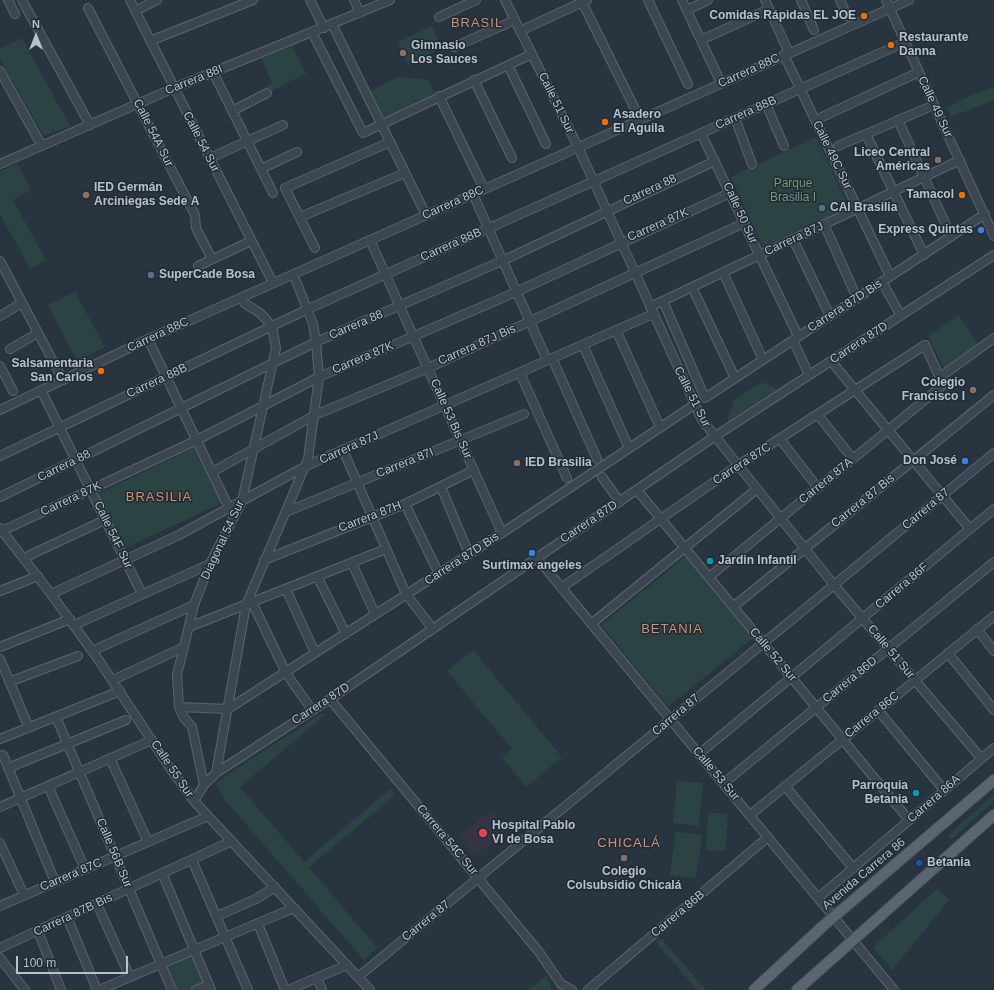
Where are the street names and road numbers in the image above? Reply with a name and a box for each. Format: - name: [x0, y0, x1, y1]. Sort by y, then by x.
- street label: Carrera 88C: [716, 51, 782, 91]
- street label: Carrera 88I: [163, 62, 225, 98]
- street label: Calle 51 Sur: [535, 70, 577, 136]
- street label: Calle 49 Sur: [915, 74, 955, 140]
- street label: Carrera 88B: [713, 93, 779, 133]
- street label: Calle 54A Sur: [130, 97, 176, 169]
- street label: Calle 54 Sur: [180, 109, 222, 175]
- street label: Calle 49C Sur: [809, 118, 855, 192]
- street label: Carrera 88: [621, 171, 679, 209]
- street label: Calle 50 Sur: [720, 180, 760, 246]
- street label: Carrera 88C: [420, 183, 486, 223]
- street label: Carrera 87K: [625, 205, 691, 245]
- street label: Carrera 87J: [762, 219, 826, 259]
- street label: Carrera 88B: [418, 225, 484, 265]
- street label: Carrera 87D Bis: [805, 277, 885, 335]
- street label: Carrera 88: [327, 307, 385, 343]
- street label: Carrera 88C: [125, 315, 191, 355]
- street label: Carrera 87D: [827, 319, 891, 367]
- street label: Carrera 87J Bis: [436, 321, 518, 369]
- street label: Carrera 87K: [330, 339, 396, 377]
- street label: Carrera 88B: [124, 361, 190, 401]
- street label: Calle 51 Sur: [671, 364, 713, 430]
- street label: Calle 53 Bis Sur: [427, 377, 475, 461]
- street label: Carrera 87J: [317, 429, 381, 467]
- street label: Carrera 87C: [710, 440, 774, 488]
- street label: Carrera 87I: [374, 445, 436, 481]
- street label: Carrera 88: [35, 447, 93, 485]
- street label: Carrera 87A: [796, 455, 856, 507]
- street label: Carrera 87 Bis: [828, 471, 898, 531]
- street label: Carrera 87K: [38, 479, 104, 519]
- street label: Carrera 87: [899, 485, 953, 533]
- street label: Diagonal 54 Sur: [198, 498, 248, 582]
- street label: Carrera 87H: [337, 498, 403, 536]
- street label: Carrera 87D: [558, 498, 620, 546]
- street label: Calle 54F Sur: [90, 499, 136, 571]
- street label: Carrera 87D Bis: [422, 530, 502, 588]
- street label: Carrera 86F: [873, 560, 931, 612]
- street label: Calle 51 Sur: [864, 622, 918, 682]
- street label: Calle 52 Sur: [746, 625, 800, 685]
- street label: Carrera 86D: [820, 654, 880, 706]
- street label: Carrera 87D: [289, 680, 353, 728]
- street label: Carrera 86C: [842, 689, 902, 741]
- street label: Carrera 87: [649, 691, 703, 739]
- street label: Calle 55 Sur: [148, 738, 196, 800]
- street label: Calle 53 Sur: [689, 744, 743, 804]
- street label: Carrera 86A: [905, 772, 963, 826]
- street label: Carrera 54C Sur: [413, 802, 481, 878]
- street label: Calle 56B Sur: [93, 816, 135, 890]
- street label: Avenida Carrera 86: [820, 835, 908, 913]
- street label: Carrera 87C: [38, 855, 104, 895]
- street label: Carrera 86B: [648, 887, 708, 941]
- street label: Carrera 87B Bis: [31, 890, 115, 940]
- street label: Carrera 87: [399, 897, 453, 945]

